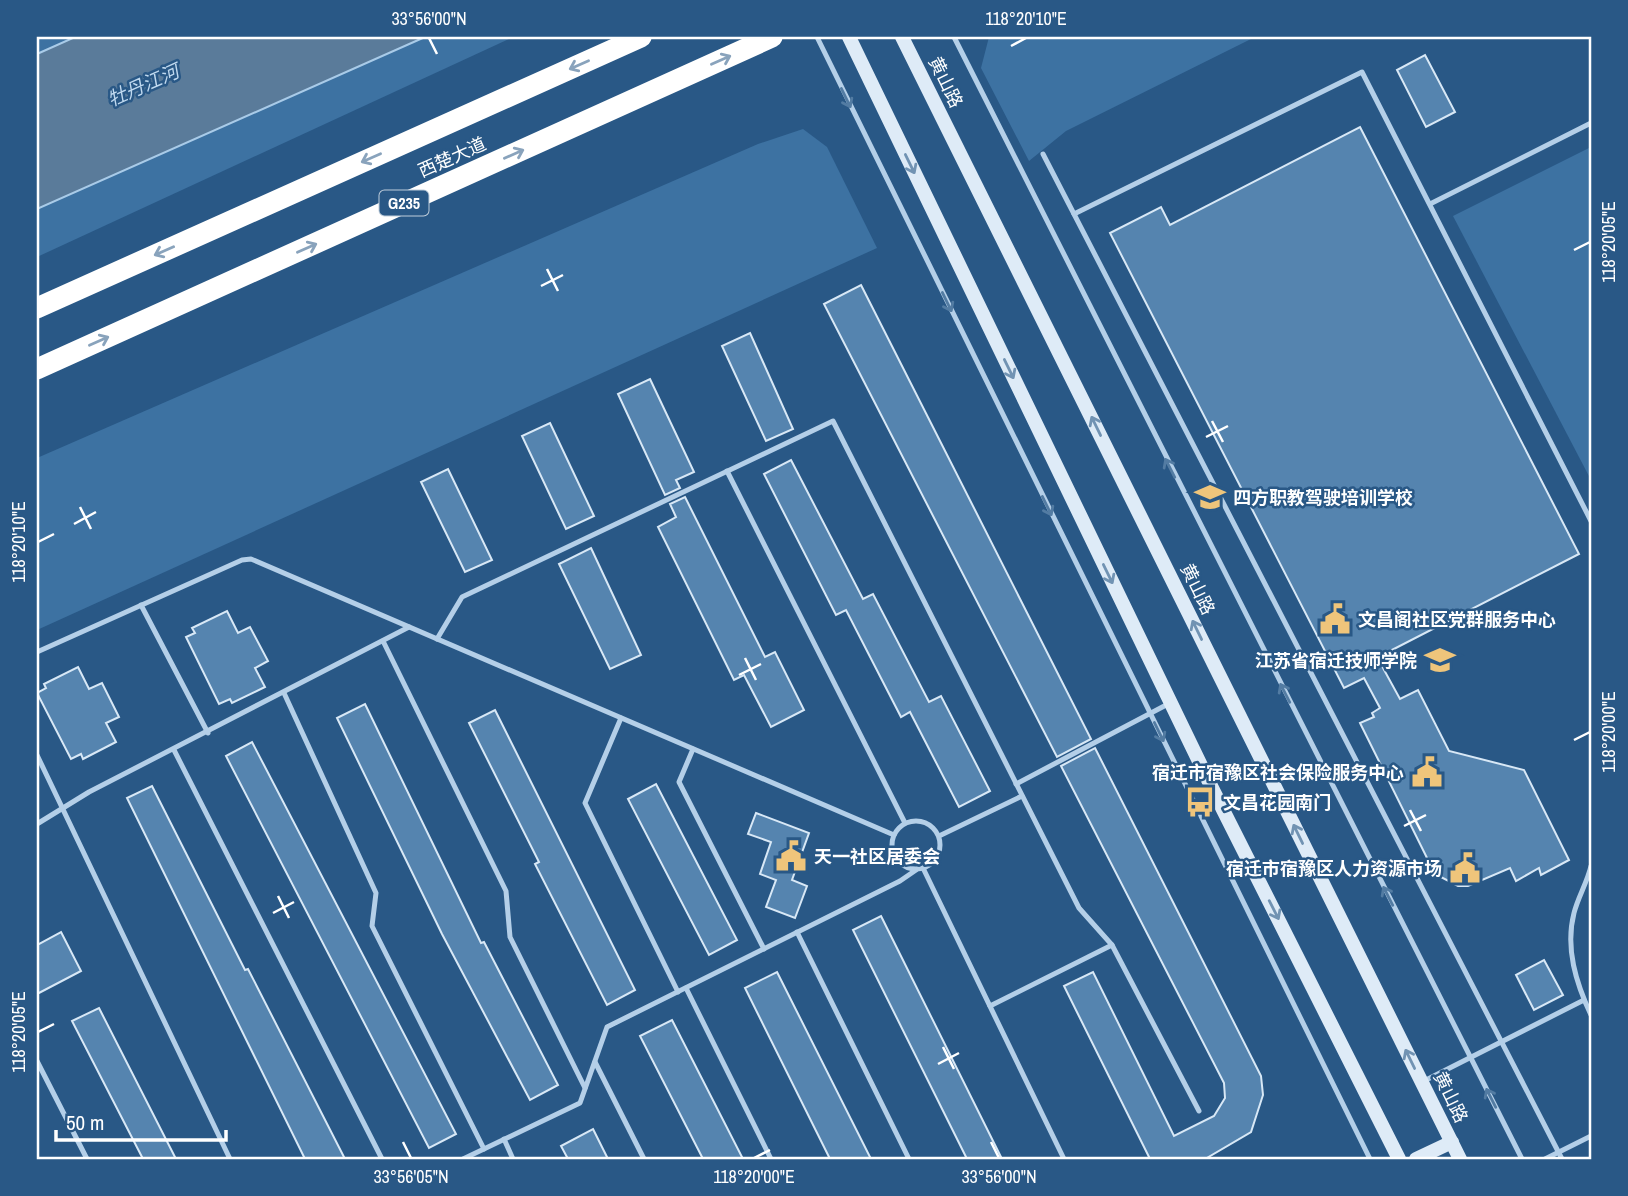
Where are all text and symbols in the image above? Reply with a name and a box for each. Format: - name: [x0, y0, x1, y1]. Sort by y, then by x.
- text: 33°56'00"N: [391, 6, 467, 31]
- text: 118°20'10"E: [985, 6, 1067, 31]
- street label: 黄山路: [923, 52, 969, 112]
- one-way arrow: [710, 53, 731, 66]
- water label: 牡丹江河: [103, 56, 187, 112]
- one-way arrow: [568, 59, 590, 72]
- one-way arrow: [840, 88, 853, 109]
- street label: 西楚大道: [414, 131, 490, 183]
- one-way arrow: [503, 147, 524, 160]
- one-way arrow: [361, 152, 382, 165]
- one-way arrow: [905, 154, 918, 175]
- road number: G235: [380, 190, 428, 216]
- text: 118°20'05"E: [1596, 201, 1621, 283]
- one-way arrow: [295, 241, 317, 254]
- one-way arrow: [153, 245, 175, 258]
- one-way arrow: [940, 291, 954, 312]
- one-way arrow: [88, 334, 109, 347]
- one-way arrow: [1003, 358, 1017, 379]
- one-way arrow: [1088, 416, 1102, 437]
- one-way arrow: [1163, 458, 1177, 479]
- school or university icon: 四方职教驾驶培训学校: [1193, 480, 1227, 514]
- place label: 四方职教驾驶培训学校: [1233, 485, 1413, 510]
- one-way arrow: [1041, 495, 1055, 516]
- text: 118°20'10"E: [6, 501, 31, 583]
- street label: 黄山路: [1175, 559, 1221, 619]
- one-way arrow: [1102, 563, 1115, 584]
- public building icon: 文昌阁社区党群服务中心: [1318, 602, 1352, 636]
- place label: 文昌阁社区党群服务中心: [1358, 607, 1556, 632]
- one-way arrow: [1190, 620, 1203, 641]
- school or university icon: 江苏省宿迁技师学院: [1423, 643, 1457, 677]
- place label: 江苏省宿迁技师学院: [1255, 648, 1417, 673]
- one-way arrow: [1277, 683, 1291, 704]
- text: 118°20'00"E: [1596, 691, 1621, 773]
- one-way arrow: [1153, 721, 1167, 742]
- public building icon: 宿迁市宿豫区社会保险服务中心: [1410, 755, 1444, 789]
- place label: 宿迁市宿豫区社会保险服务中心: [1152, 760, 1404, 785]
- bus stop icon: 文昌花园南门: [1183, 785, 1217, 819]
- place label: 文昌花园南门: [1223, 790, 1331, 815]
- one-way arrow: [1291, 824, 1305, 845]
- public building icon: 天一社区居委会: [774, 839, 808, 873]
- place label: 天一社区居委会: [814, 844, 940, 869]
- public building icon: 宿迁市宿豫区人力资源市场: [1448, 851, 1482, 885]
- place label: 宿迁市宿豫区人力资源市场: [1226, 856, 1442, 881]
- one-way arrow: [1381, 886, 1395, 907]
- one-way arrow: [1267, 899, 1281, 920]
- text: 118°20'05"E: [6, 991, 31, 1073]
- one-way arrow: [1403, 1049, 1417, 1070]
- street label: 黄山路: [1428, 1067, 1474, 1127]
- one-way arrow: [1484, 1088, 1498, 1109]
- scale bar: [56, 1098, 226, 1142]
- text: 50 m: [66, 1108, 104, 1137]
- text: 33°56'05"N: [373, 1164, 449, 1189]
- text: 118°20'00"E: [713, 1164, 795, 1189]
- text: 33°56'00"N: [961, 1164, 1037, 1189]

